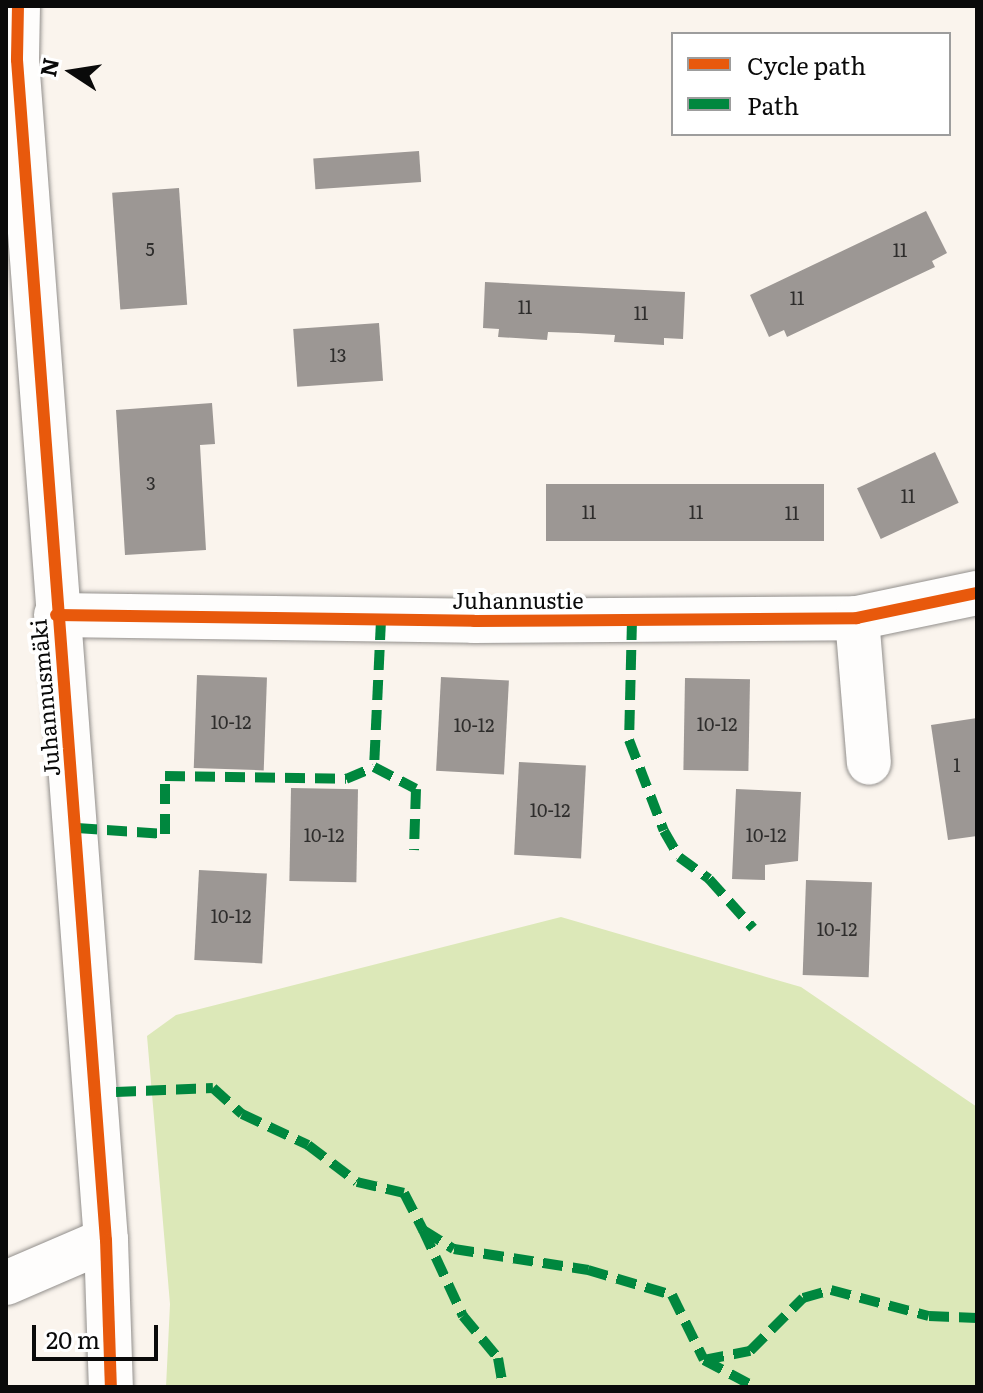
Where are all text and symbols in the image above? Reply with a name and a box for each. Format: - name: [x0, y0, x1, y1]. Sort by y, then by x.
- north arrow: [32, 32, 112, 112]
- legend: [671, 32, 951, 136]
- text: Cycle path: [747, 47, 866, 82]
- text: N: [30, 54, 66, 79]
- text: Path: [747, 87, 799, 122]
- house number: 5: [145, 238, 155, 260]
- house number: 11: [893, 239, 907, 261]
- house number: 11: [790, 287, 804, 309]
- house number: 11: [518, 296, 532, 318]
- house number: 11: [634, 302, 648, 324]
- house number: 13: [329, 344, 347, 366]
- house number: 3: [146, 472, 156, 494]
- house number: 11: [901, 485, 915, 507]
- house number: 11: [582, 501, 596, 523]
- house number: 11: [689, 501, 703, 523]
- house number: 11: [785, 502, 799, 524]
- street label: Juhannustie: [452, 587, 584, 613]
- street label: Juhannusmäki: [24, 618, 64, 778]
- house number: 10-12: [211, 711, 251, 733]
- house number: 10-12: [697, 713, 737, 735]
- house number: 10-12: [454, 714, 494, 736]
- house number: 1: [953, 754, 961, 776]
- house number: 10-12: [530, 799, 570, 821]
- house number: 10-12: [304, 824, 344, 846]
- house number: 10-12: [746, 824, 786, 846]
- house number: 10-12: [211, 905, 251, 927]
- house number: 10-12: [817, 918, 857, 940]
- scale bar: [36, 1309, 162, 1359]
- text: 20 m: [46, 1321, 100, 1356]

